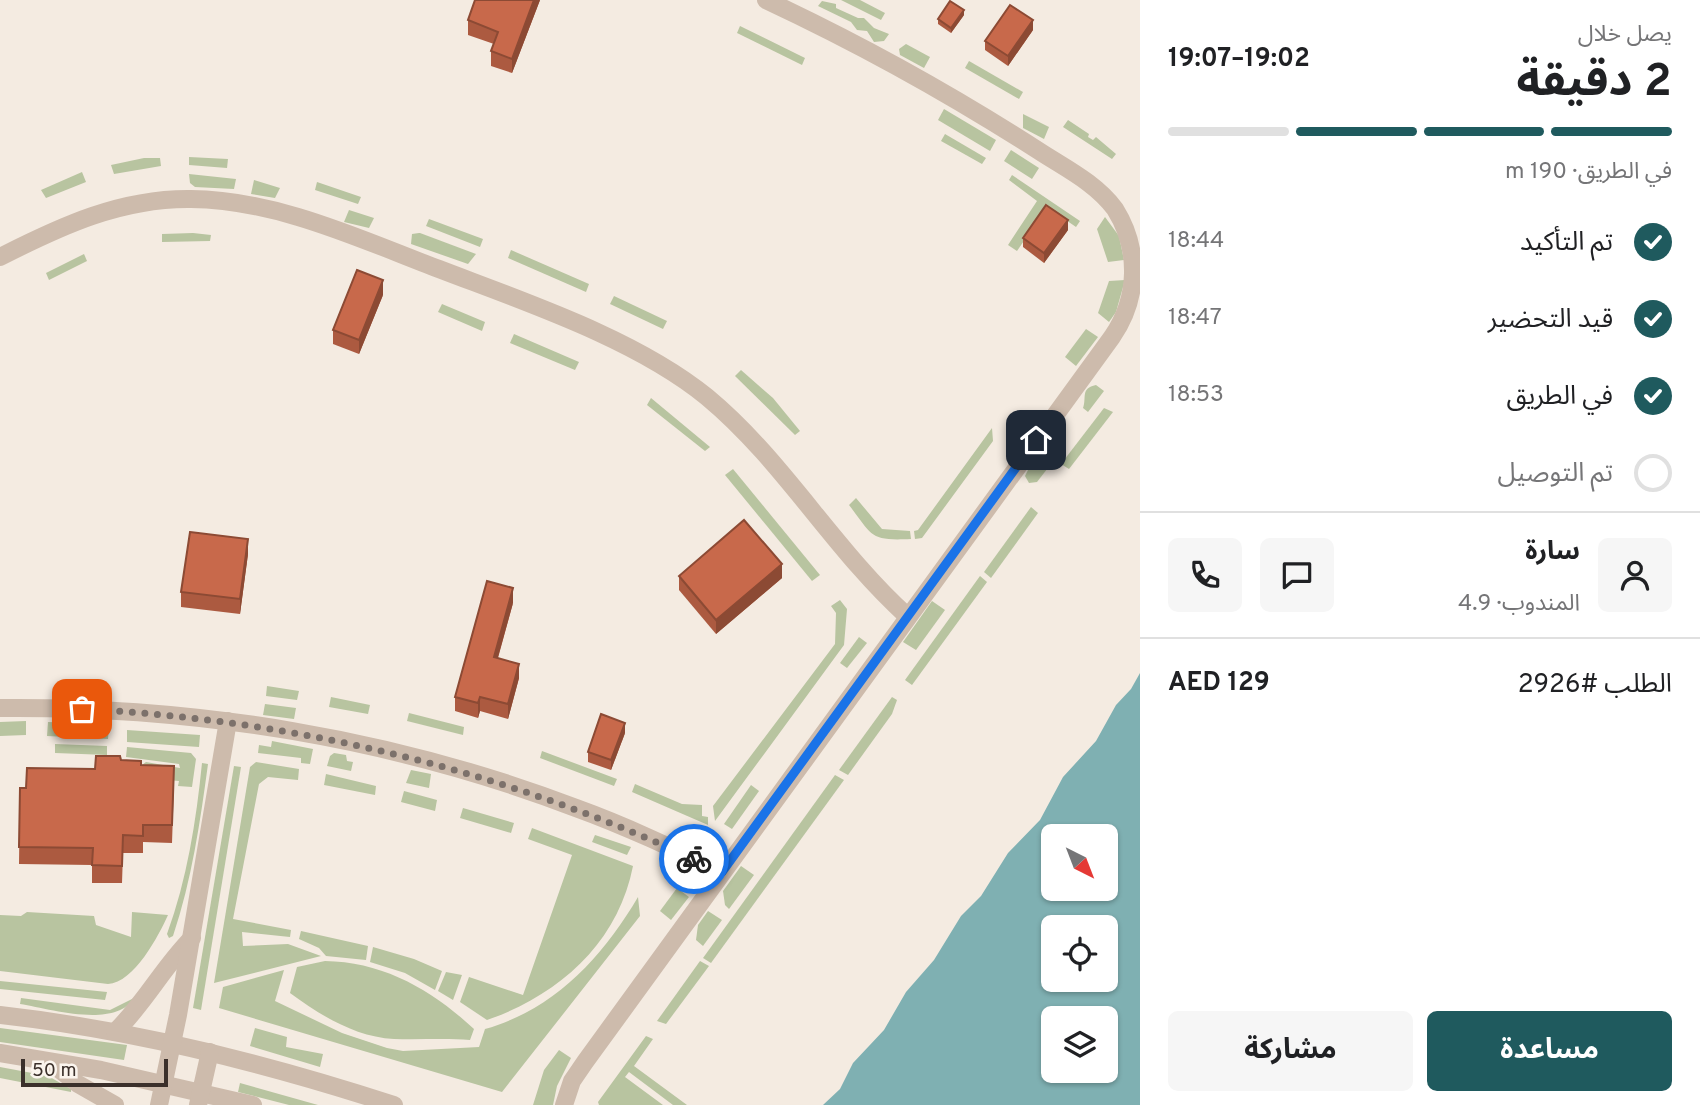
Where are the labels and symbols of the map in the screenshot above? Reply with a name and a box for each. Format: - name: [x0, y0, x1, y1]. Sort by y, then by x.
- pin: [1006, 410, 1066, 470]
- pin: [52, 679, 112, 739]
- courier: [659, 824, 729, 894]
- north arrow: [1041, 824, 1118, 901]
- scale bar: [21, 1056, 168, 1088]

